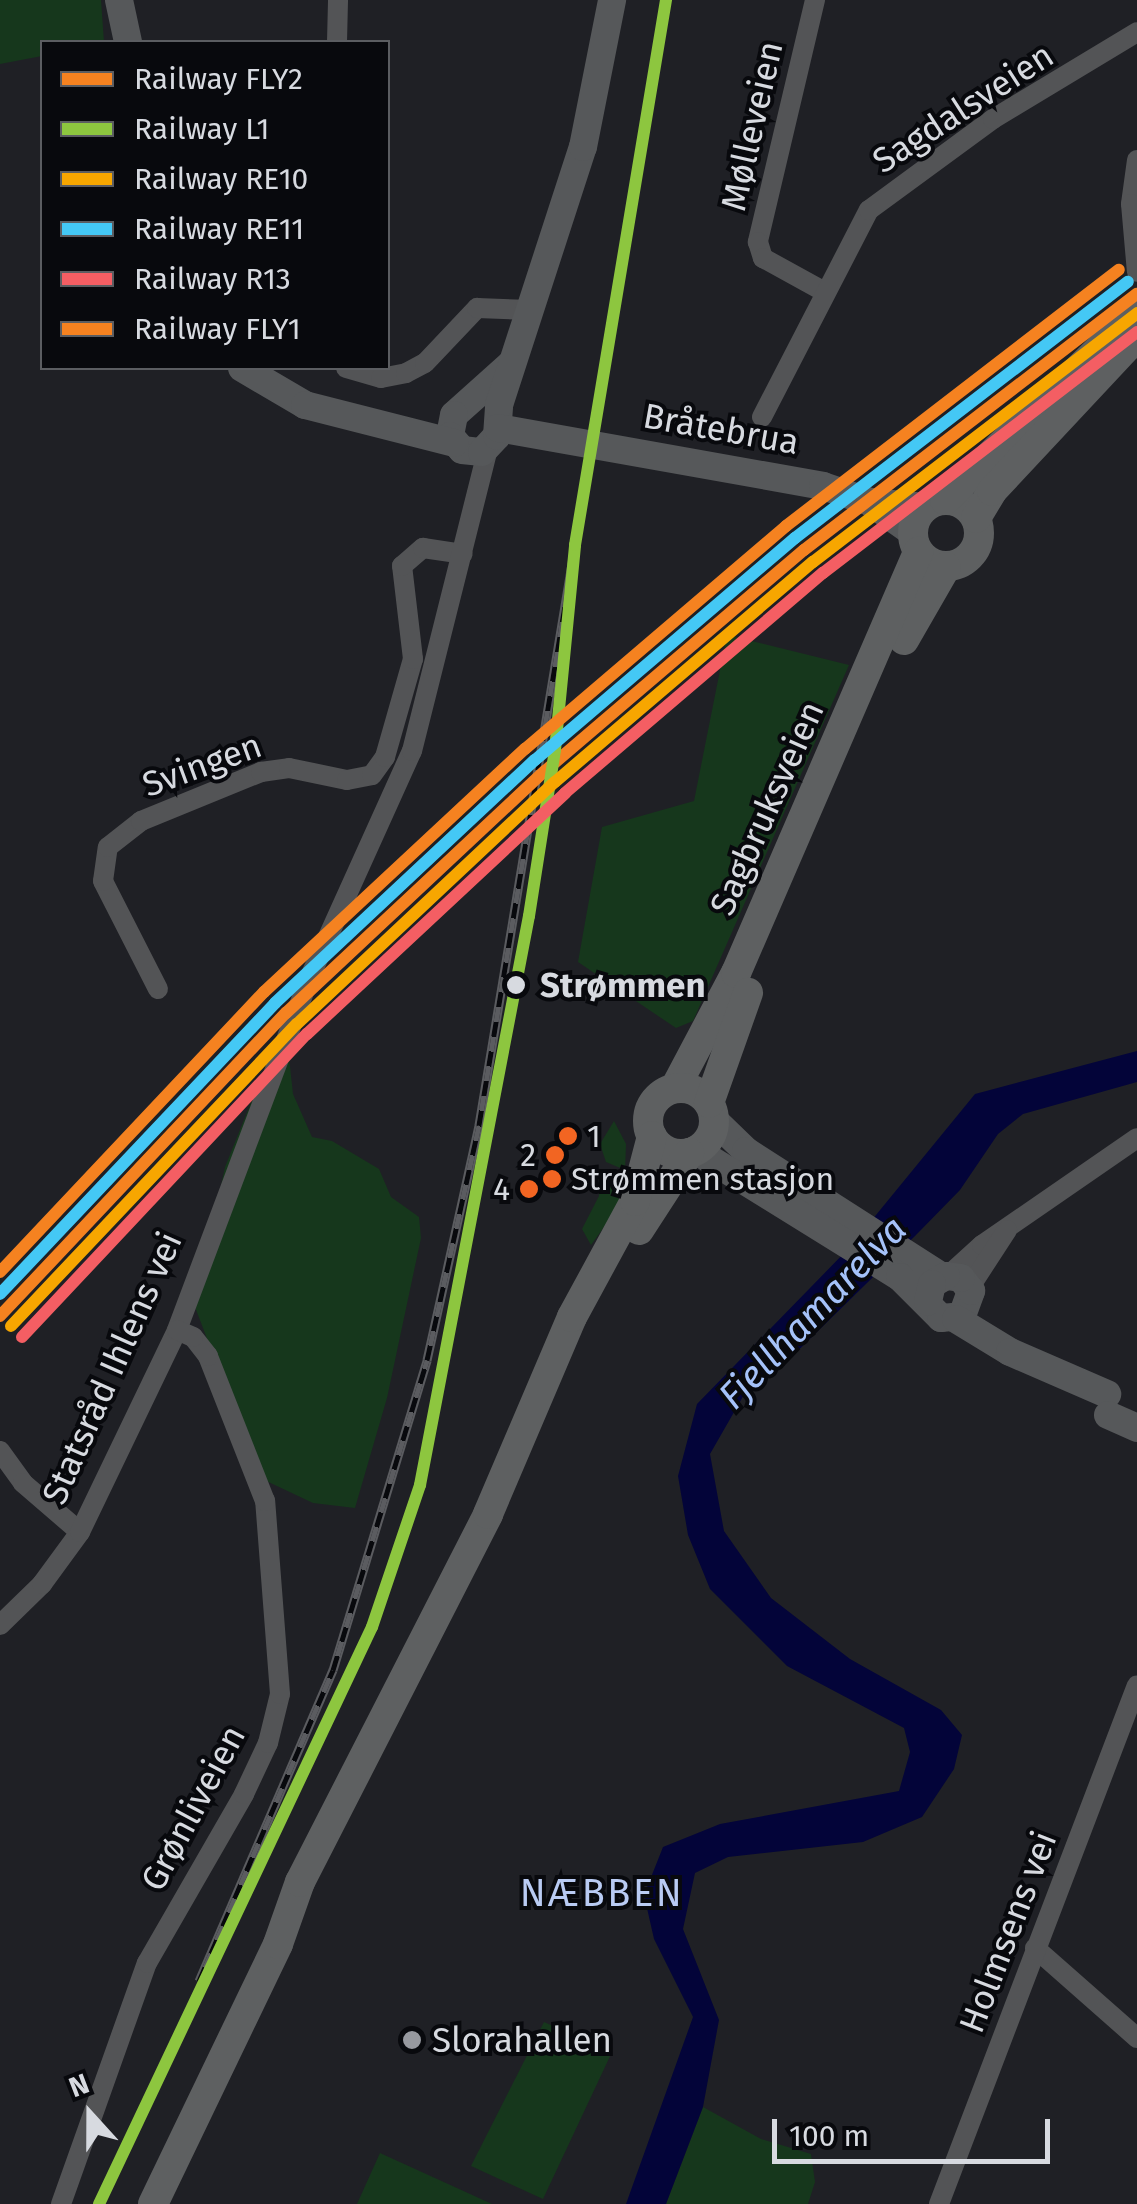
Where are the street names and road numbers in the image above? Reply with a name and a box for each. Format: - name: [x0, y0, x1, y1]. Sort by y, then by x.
- street label: Sagdalsveien: [865, 34, 1061, 182]
- street label: Mølleveien: [712, 37, 792, 215]
- street label: Bråtebrua: [640, 395, 802, 463]
- street label: Sagbruksveien: [701, 695, 833, 921]
- street label: Svingen: [137, 724, 267, 806]
- street label: Statsråd Ihlens vei: [33, 1226, 191, 1510]
- street label: Grønliveien: [132, 1718, 254, 1898]
- street label: Holmsens vei: [950, 1825, 1066, 2039]

